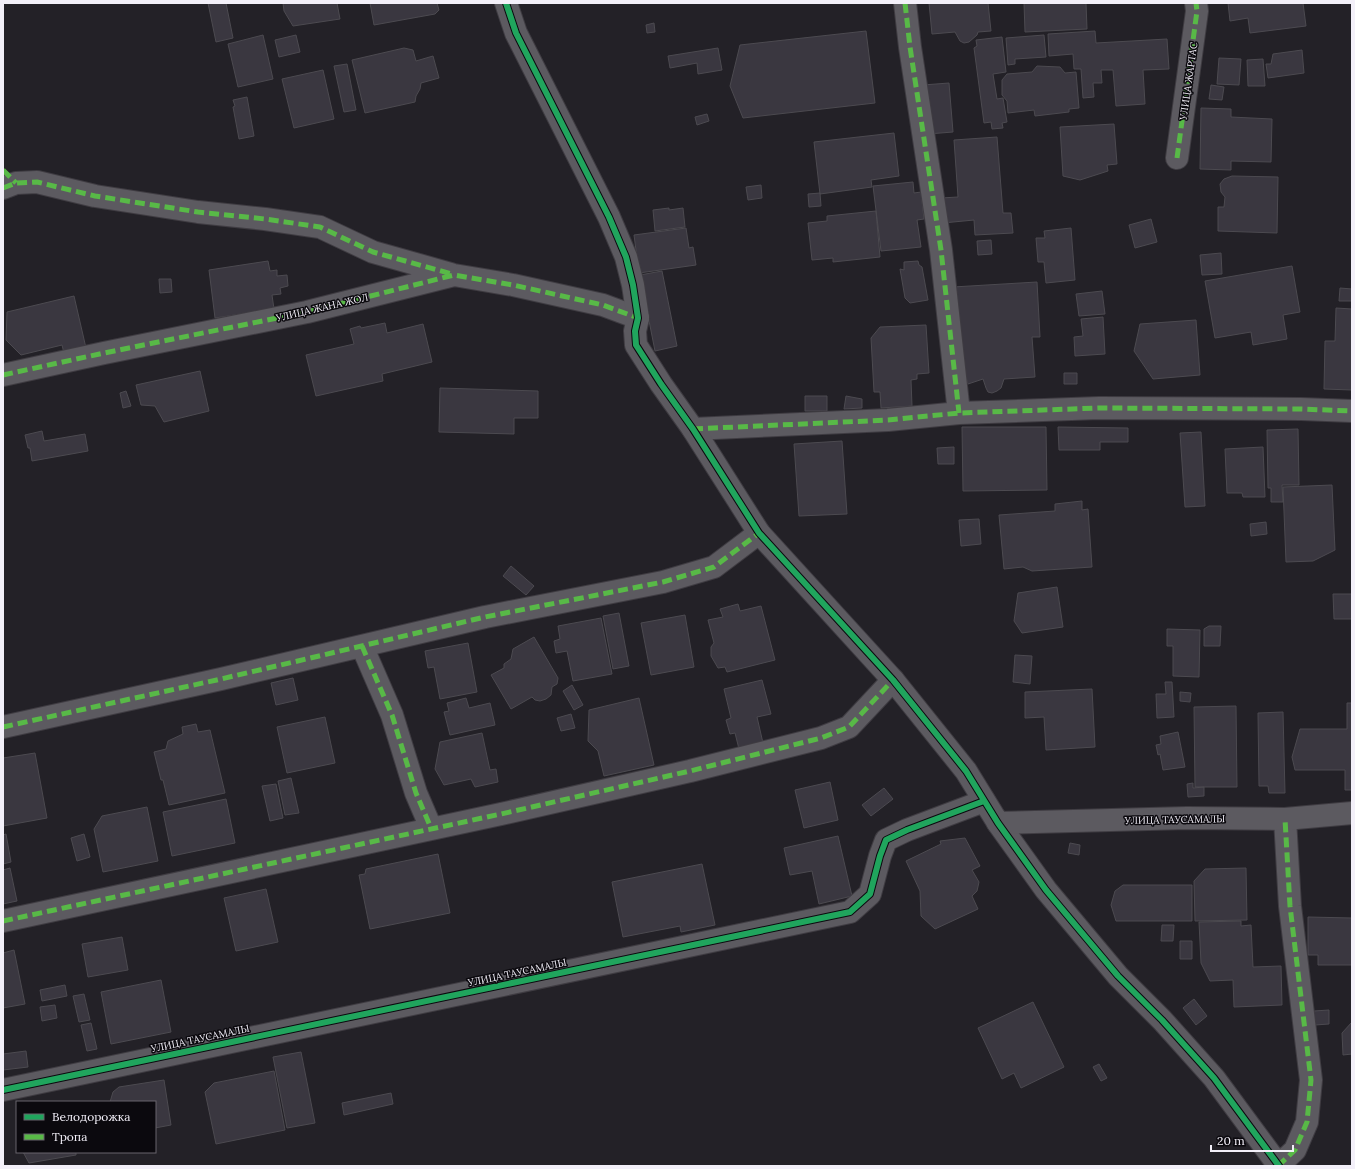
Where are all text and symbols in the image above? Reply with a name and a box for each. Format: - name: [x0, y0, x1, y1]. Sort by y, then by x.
- street label: УЛИЦА ЖАРТАС: [1176, 41, 1200, 122]
- street label: УЛИЦА ЖАНА ЖОЛ: [274, 291, 370, 325]
- street label: УЛИЦА ТАУСАМАЛЫ: [1124, 812, 1225, 827]
- street label: УЛИЦА ТАУСАМАЛЫ: [466, 956, 568, 990]
- street label: УЛИЦА ТАУСАМАЛЫ: [149, 1022, 251, 1056]
- legend: [16, 1101, 156, 1153]
- text: Велодорожка: [52, 1109, 130, 1124]
- scale bar: [1211, 1127, 1293, 1153]
- text: Тропа: [52, 1129, 87, 1144]
- text: 20 m: [1217, 1133, 1245, 1148]

